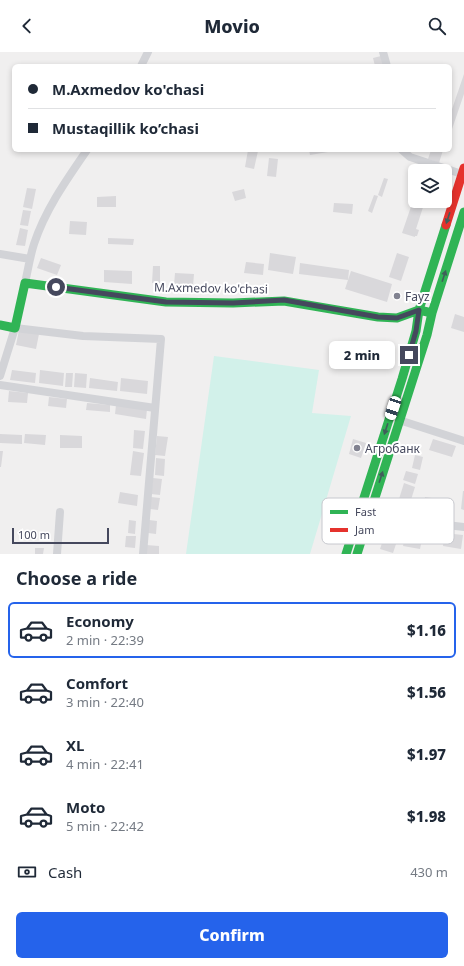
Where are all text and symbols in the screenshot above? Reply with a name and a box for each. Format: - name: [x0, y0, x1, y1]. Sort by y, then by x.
- text: Movio: [204, 14, 260, 38]
- icon: back: [16, 15, 38, 37]
- icon: search: [426, 15, 448, 37]
- text: M.Axmedov ko'chasi: [52, 79, 204, 99]
- text: Mustaqillik ko’chasi: [52, 118, 199, 138]
- map controls: [408, 164, 452, 208]
- button: layers: [408, 164, 452, 208]
- one-way arrow: [445, 212, 451, 224]
- one-way arrow: [441, 269, 447, 281]
- route start: [47, 278, 65, 296]
- street label: M.Axmedov ko'chasi: [154, 279, 268, 297]
- place label: Fayz: [405, 288, 430, 305]
- marker: Fayz: [392, 291, 402, 301]
- callout: 2 min: [329, 341, 395, 369]
- text: 2 min: [344, 346, 380, 364]
- route end: [400, 346, 418, 364]
- car: [384, 395, 402, 421]
- one-way arrow: [383, 424, 389, 436]
- place label: Агробанк: [365, 440, 421, 457]
- marker: Агробанк: [352, 443, 362, 453]
- one-way arrow: [378, 471, 384, 483]
- legend: [322, 498, 454, 544]
- text: Fast: [355, 504, 376, 519]
- text: Jam: [354, 522, 374, 537]
- scale bar: [12, 526, 109, 545]
- text: 100 m: [18, 527, 50, 542]
- text: Choose a ride: [16, 566, 137, 590]
- text: Economy: [66, 611, 134, 631]
- icon: car: [18, 612, 54, 648]
- text: $1.16: [407, 620, 446, 640]
- text: 2 min · 22:39: [66, 631, 144, 649]
- text: Comfort: [66, 673, 128, 693]
- icon: car: [18, 674, 54, 710]
- text: $1.56: [407, 682, 446, 702]
- text: 3 min · 22:40: [66, 693, 144, 711]
- text: XL: [66, 735, 84, 755]
- icon: car: [18, 736, 54, 772]
- text: $1.97: [407, 744, 446, 764]
- text: 4 min · 22:41: [66, 755, 144, 773]
- text: Moto: [66, 797, 105, 817]
- icon: car: [18, 798, 54, 834]
- text: $1.98: [407, 806, 446, 826]
- text: 5 min · 22:42: [66, 817, 144, 835]
- icon: cash: [16, 861, 38, 883]
- text: Cash: [48, 862, 82, 882]
- text: 430 m: [410, 863, 448, 881]
- button: Confirm: [16, 912, 448, 958]

